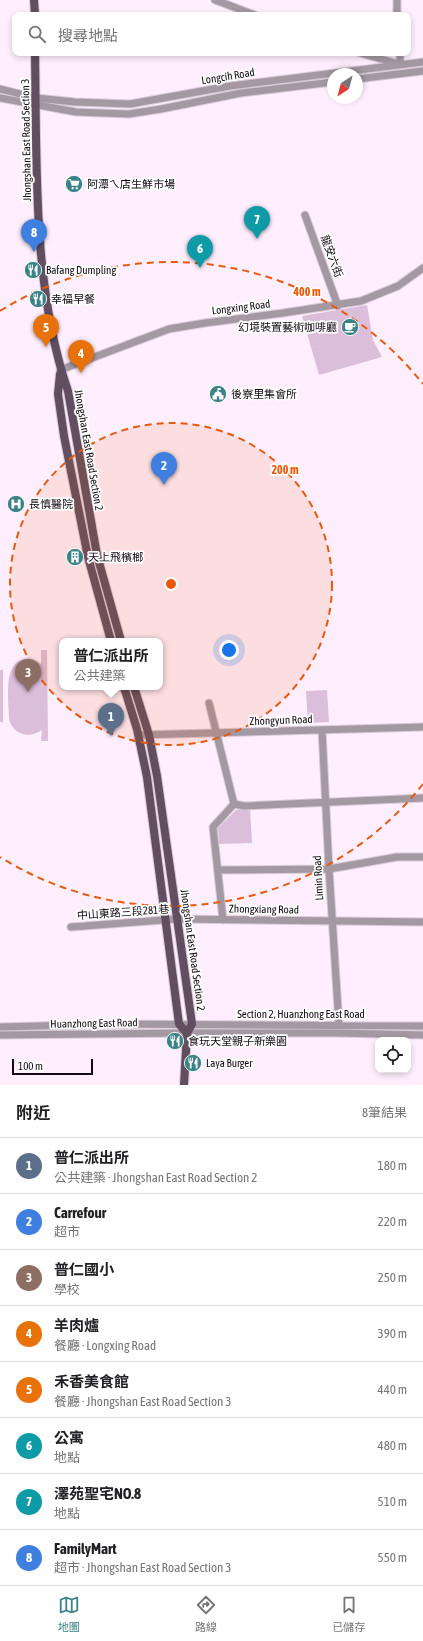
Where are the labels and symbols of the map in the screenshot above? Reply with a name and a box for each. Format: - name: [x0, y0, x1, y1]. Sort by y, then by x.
- street label: Longcih Road: [201, 66, 255, 86]
- north arrow: [327, 68, 363, 104]
- street label: Jhongshan East Road Section 3: [19, 79, 33, 201]
- supermarket icon: 阿潭ㄟ店生鮮市場: [64, 174, 84, 194]
- place label: 阿潭ㄟ店生鮮市場: [87, 178, 175, 190]
- pin: 7: [244, 206, 270, 239]
- pin: 8: [21, 219, 47, 252]
- street label: 龍安六街: [319, 233, 345, 279]
- pin: 6: [187, 235, 213, 268]
- restaurant icon: Bafang Dumpling: [23, 260, 43, 280]
- place label: Bafang Dumpling: [46, 264, 116, 276]
- text: 400 m: [292, 285, 321, 299]
- restaurant icon: 幸福早餐: [28, 289, 48, 309]
- place label: 幸福早餐: [51, 293, 95, 305]
- street label: Longxing Road: [211, 297, 271, 317]
- pin: 5: [33, 314, 59, 347]
- cafe icon: 幻境裝置藝術咖啡廳: [340, 317, 360, 337]
- place label: 幻境裝置藝術咖啡廳: [238, 321, 337, 333]
- pin: 4: [68, 340, 94, 373]
- public building icon: 後寮里集會所: [208, 384, 228, 404]
- place label: 後寮里集會所: [231, 388, 297, 400]
- street label: Jhongshan East Road Section 2: [72, 389, 106, 511]
- pin: 2: [151, 452, 177, 485]
- text: 200 m: [271, 463, 299, 477]
- hospital icon: 長慎醫院: [6, 494, 26, 514]
- place label: 長慎醫院: [29, 498, 73, 510]
- building icon: 天上飛檳榔: [65, 547, 85, 567]
- place label: 天上飛檳榔: [88, 551, 143, 563]
- centre of rings: [164, 577, 178, 591]
- your location: [219, 640, 239, 660]
- pin: 3: [15, 659, 41, 692]
- pin: 1: [98, 703, 124, 736]
- street label: Zhongyun Road: [249, 713, 313, 727]
- street label: Limin Road: [311, 855, 325, 901]
- street label: Jhongshan East Road Section 2: [179, 888, 207, 1012]
- street label: Zhongxiang Road: [229, 902, 299, 916]
- street label: 中山東路三段281巷: [76, 903, 170, 921]
- street label: Section 2, Huanzhong East Road: [237, 1008, 365, 1020]
- street label: Huanzhong East Road: [50, 1016, 138, 1030]
- restaurant icon: 食玩天堂親子新樂園: [165, 1031, 185, 1051]
- place label: 食玩天堂親子新樂園: [188, 1035, 287, 1047]
- restaurant icon: Laya Burger: [183, 1053, 203, 1073]
- scale bar: [12, 1057, 93, 1076]
- place label: Laya Burger: [206, 1057, 253, 1069]

